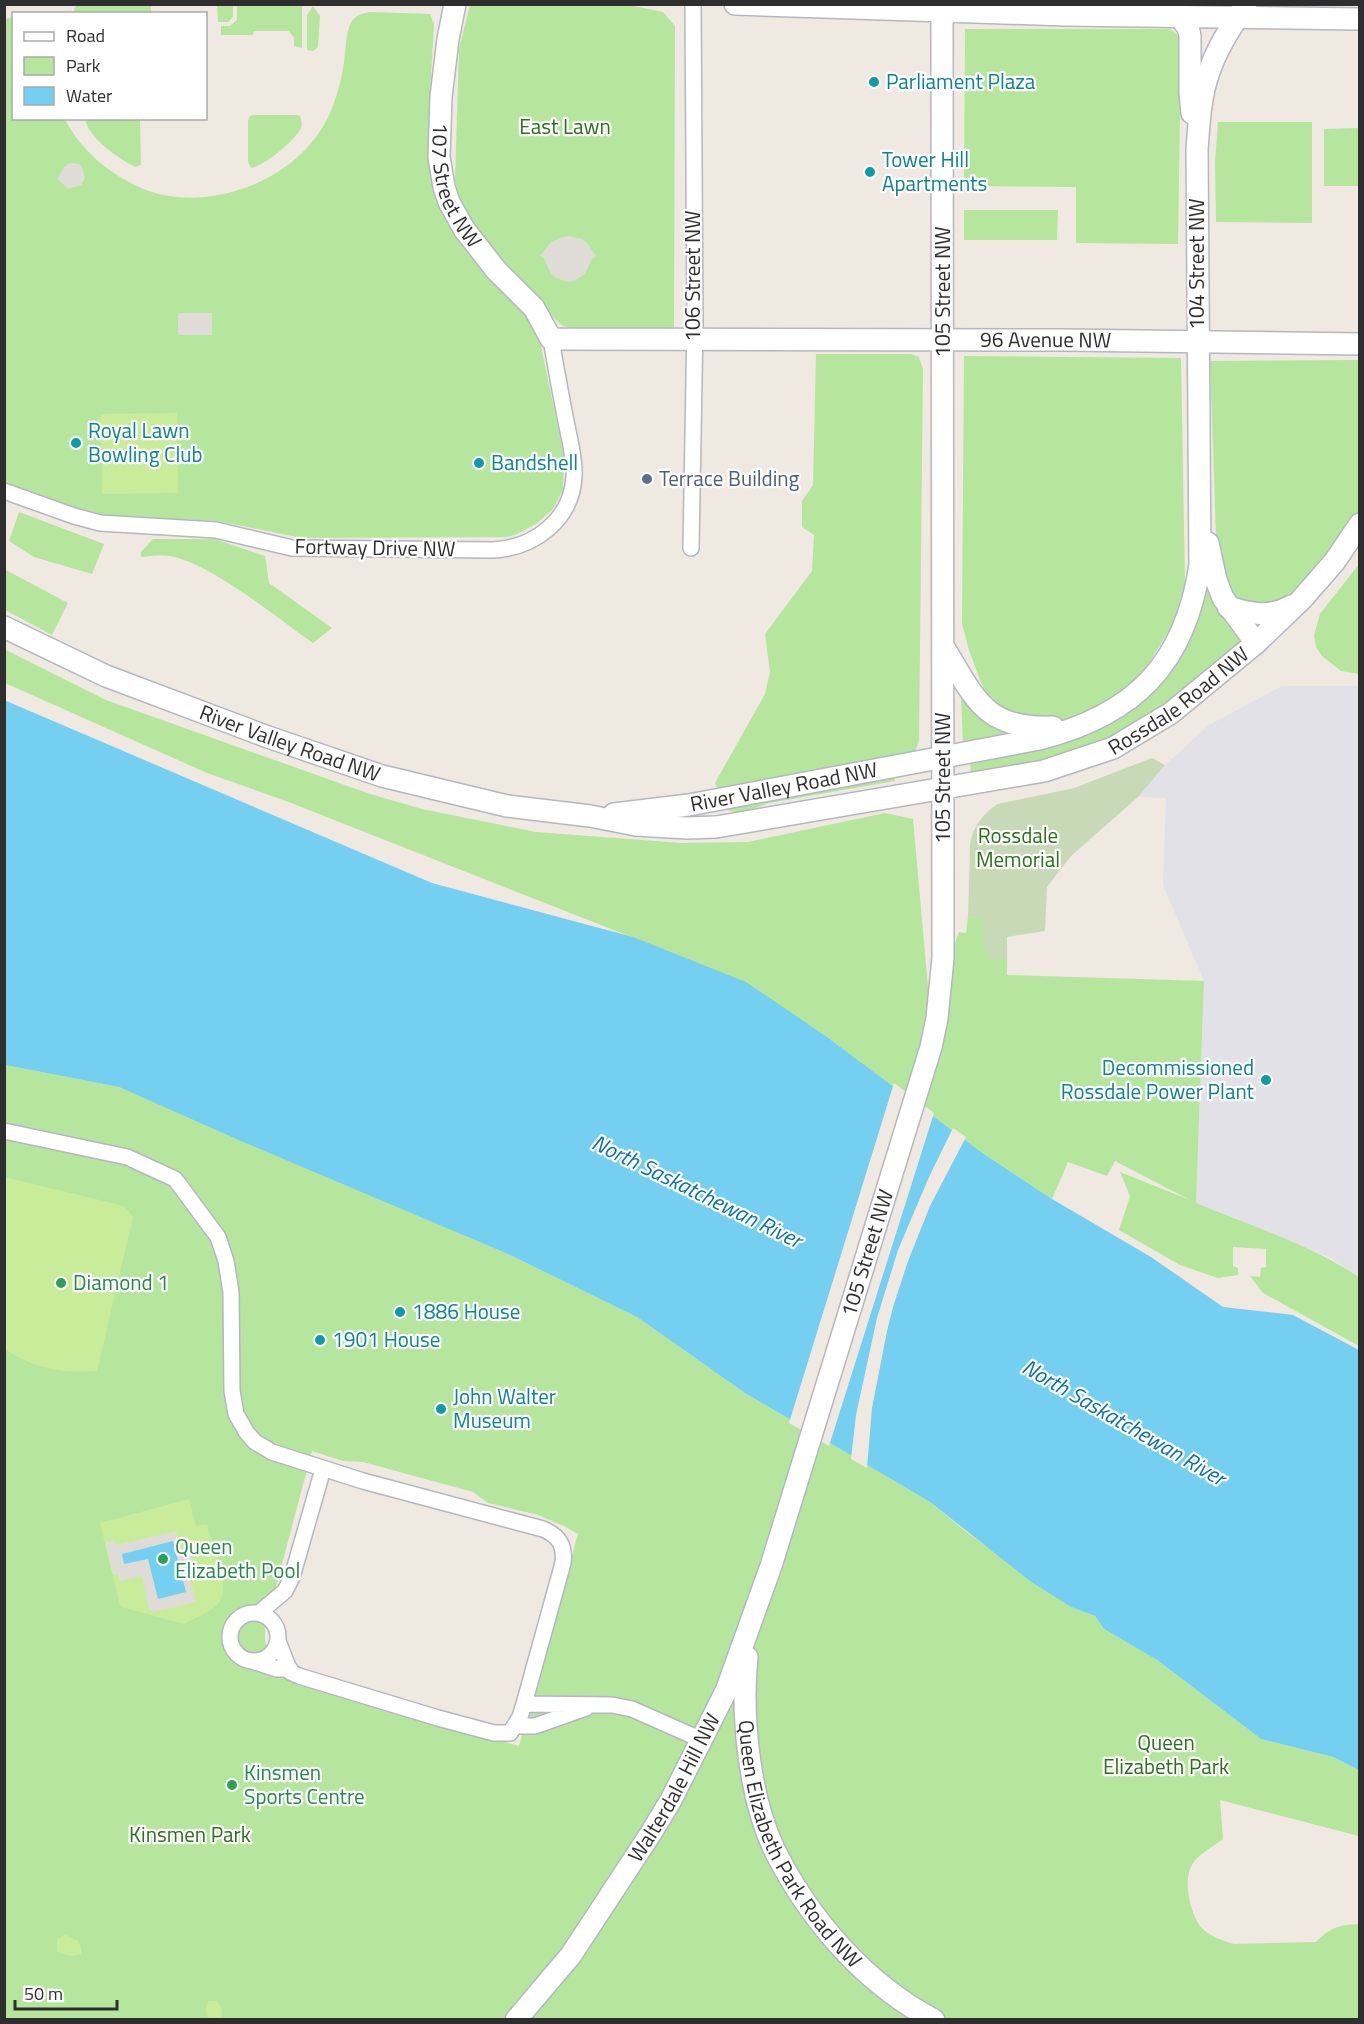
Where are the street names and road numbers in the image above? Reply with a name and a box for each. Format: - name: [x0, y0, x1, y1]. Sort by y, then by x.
- street label: 107 Street NW: [424, 123, 490, 254]
- street label: 104 Street NW: [1180, 198, 1212, 330]
- street label: 106 Street NW: [676, 210, 708, 342]
- street label: 105 Street NW: [926, 226, 958, 358]
- street label: 96 Avenue NW: [980, 323, 1112, 356]
- street label: Fortway Drive NW: [294, 530, 456, 564]
- street label: Rossdale Road NW: [1101, 638, 1255, 763]
- street label: River Valley Road NW: [195, 696, 385, 789]
- street label: 105 Street NW: [926, 712, 958, 844]
- street label: River Valley Road NW: [687, 753, 880, 819]
- street label: 105 Street NW: [832, 1185, 901, 1320]
- street label: Walterdale Hill NW: [619, 1707, 727, 1868]
- street label: Queen Elizabeth Park Road NW: [731, 1719, 870, 1975]

